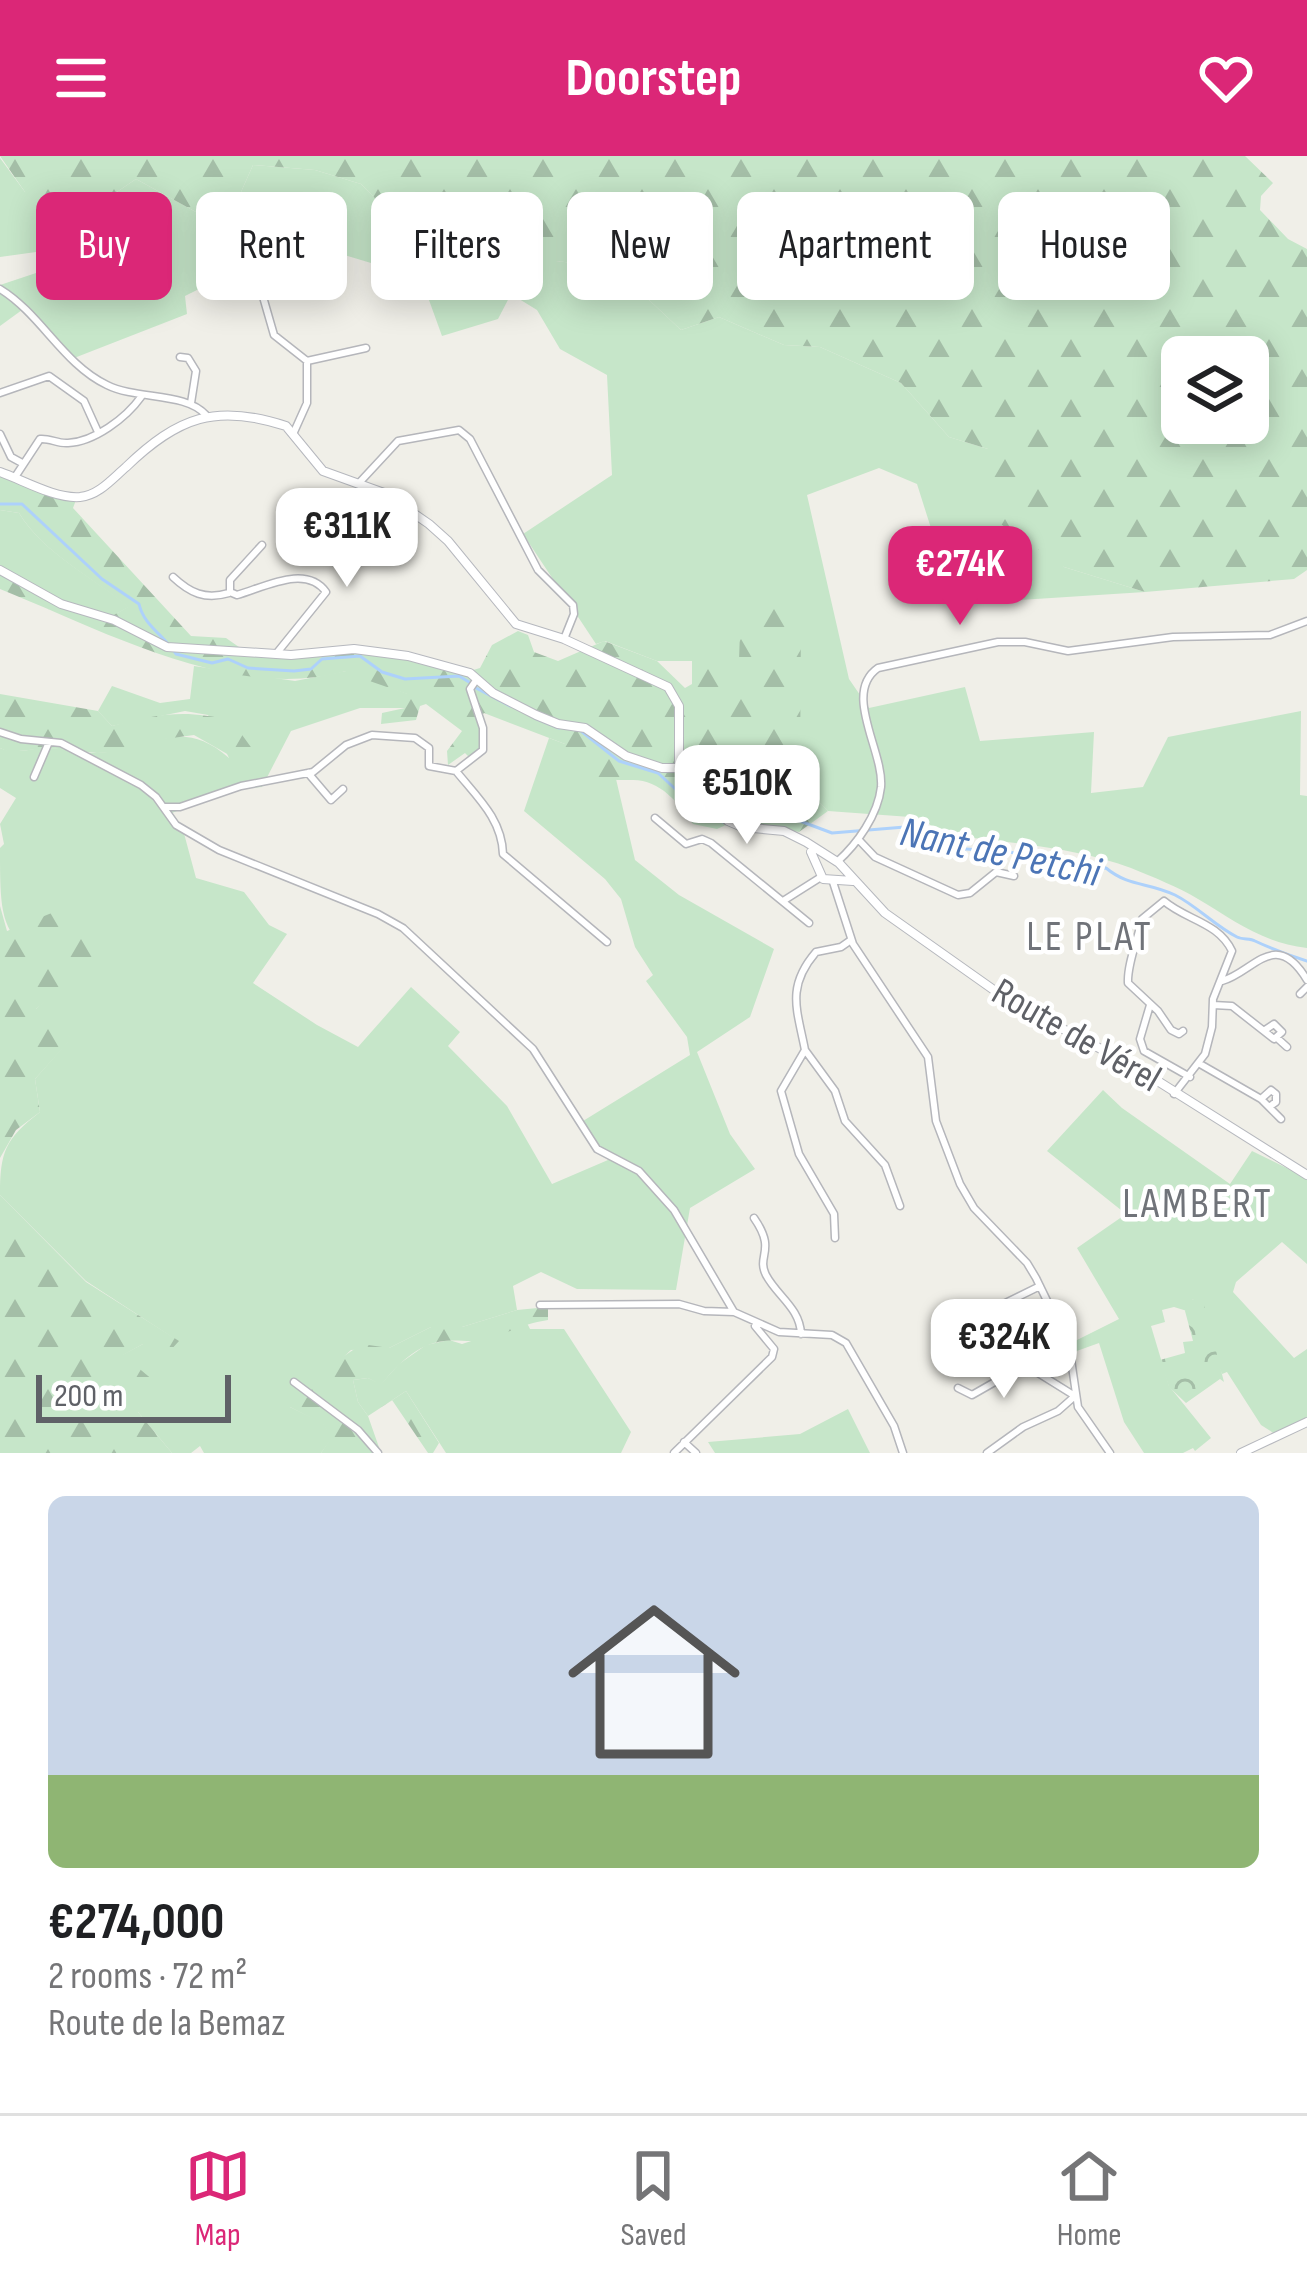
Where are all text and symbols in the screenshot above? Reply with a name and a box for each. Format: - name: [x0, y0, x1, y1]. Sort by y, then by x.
- icon: menu: [48, 45, 114, 111]
- icon: heart: [1193, 45, 1259, 111]
- text: Doorstep: [566, 46, 742, 111]
- chip: Buy: [36, 192, 172, 300]
- chip: Rent: [196, 192, 347, 300]
- chip: Filters: [371, 192, 543, 300]
- chip: New: [567, 192, 713, 300]
- chip: Apartment: [737, 192, 974, 300]
- chip: House: [998, 192, 1170, 300]
- map controls: [1161, 336, 1269, 444]
- button: layers: [1161, 336, 1269, 444]
- pin: €311K: [263, 488, 431, 590]
- text: €311K: [303, 503, 391, 550]
- pin: €274K: [876, 526, 1044, 628]
- text: €274K: [915, 541, 1005, 588]
- pin: €510K: [663, 745, 831, 847]
- text: €510K: [702, 760, 792, 807]
- water label: Nant de Petchi: [895, 807, 1106, 899]
- district label: LE PLAT: [1026, 912, 1154, 963]
- street label: Route de Vérel: [983, 969, 1169, 1103]
- district label: LAMBERT: [1122, 1179, 1274, 1230]
- pin: €324K: [920, 1299, 1088, 1401]
- text: €324K: [958, 1314, 1050, 1361]
- scale bar: [36, 1369, 231, 1422]
- text: 200 m: [54, 1376, 123, 1416]
- icon: home: [546, 1574, 762, 1790]
- text: €274,000: [48, 1892, 224, 1953]
- text: 2 rooms · 72 m²: [48, 1953, 247, 2000]
- text: Route de la Bemaz: [48, 2000, 285, 2047]
- tab: Map: [185, 2143, 251, 2255]
- tab: Saved: [620, 2143, 687, 2255]
- tab: Home: [1056, 2143, 1122, 2255]

